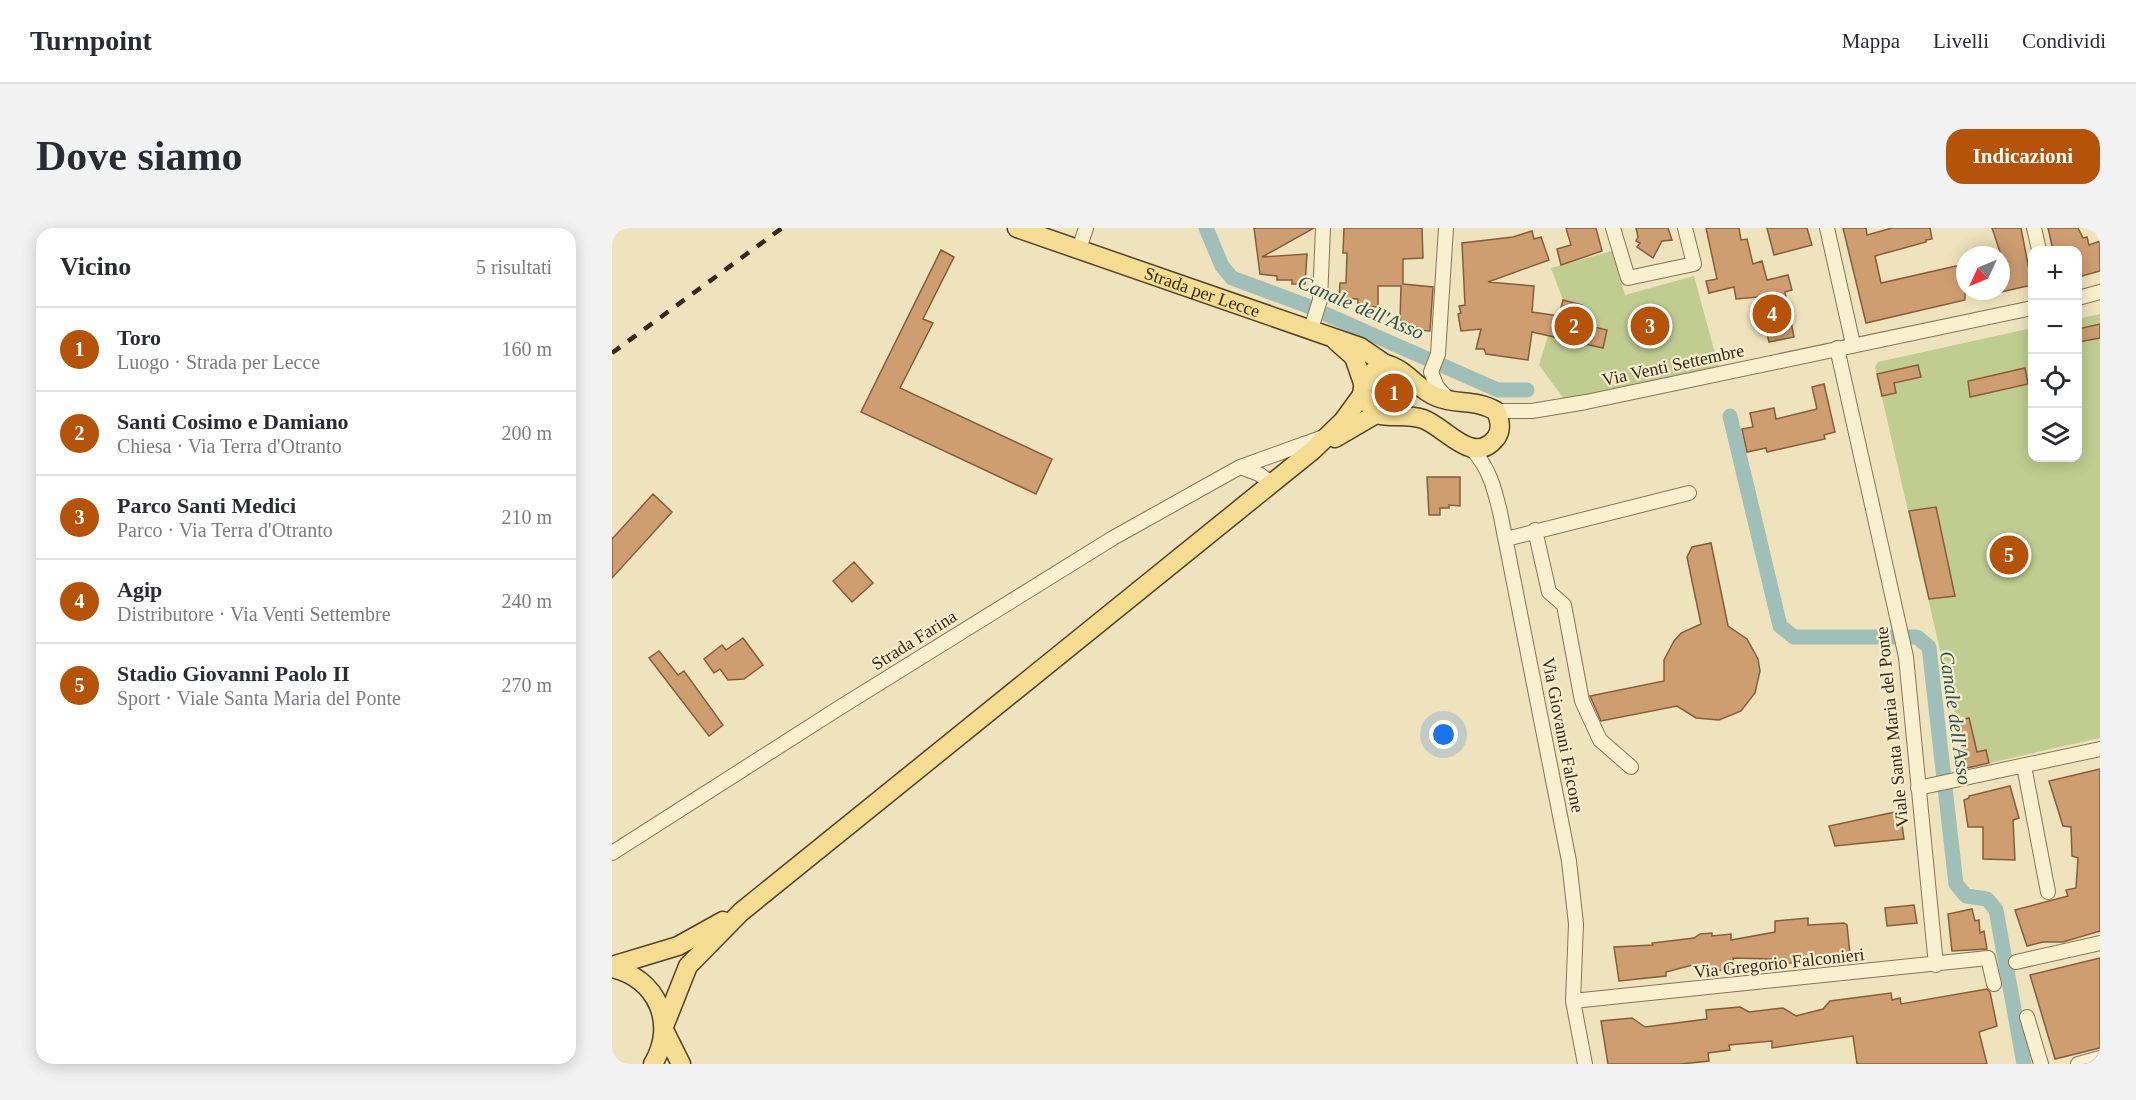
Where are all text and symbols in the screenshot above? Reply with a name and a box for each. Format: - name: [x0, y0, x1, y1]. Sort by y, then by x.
- text: Turnpoint: [30, 25, 152, 56]
- text: Mappa: [1842, 29, 1900, 53]
- text: Livelli: [1933, 29, 1989, 53]
- text: Condividi: [2022, 29, 2106, 53]
- button: Indicazioni: [1946, 129, 2100, 184]
- text: Dove siamo: [36, 133, 242, 179]
- north arrow: [1956, 246, 2010, 300]
- map controls: [2028, 246, 2082, 462]
- button: +: [2028, 246, 2082, 300]
- text: Vicino: [60, 252, 131, 281]
- text: 5 risultati: [476, 256, 552, 278]
- street label: Strada per Lecce: [1142, 263, 1263, 322]
- water label: Canale dell'Asso: [1295, 271, 1427, 343]
- pin: 4: [1752, 292, 1792, 337]
- button: −: [2028, 300, 2082, 354]
- pin: 2: [1554, 304, 1594, 348]
- pin: 3: [1630, 304, 1670, 348]
- text: Toro: [117, 325, 161, 350]
- text: 1: [75, 338, 85, 360]
- text: 160 m: [501, 338, 552, 360]
- street label: Via Venti Settembre: [1600, 340, 1746, 390]
- text: Luogo · Strada per Lecce: [117, 351, 320, 373]
- button: locate: [2028, 354, 2082, 408]
- pin: 1: [1374, 370, 1414, 416]
- button: layers: [2028, 408, 2082, 462]
- text: Santi Cosimo e Damiano: [117, 409, 349, 434]
- text: 2: [75, 422, 85, 444]
- text: 200 m: [501, 422, 552, 444]
- text: Chiesa · Via Terra d'Otranto: [117, 435, 342, 457]
- text: Parco Santi Medici: [117, 493, 296, 518]
- text: 3: [75, 506, 85, 528]
- text: 210 m: [501, 506, 552, 528]
- text: Parco · Via Terra d'Otranto: [117, 519, 333, 541]
- pin: 5: [1990, 532, 2028, 578]
- text: Agip: [117, 577, 162, 602]
- text: 4: [75, 590, 85, 612]
- text: 240 m: [501, 590, 552, 612]
- text: Distributore · Via Venti Settembre: [117, 603, 391, 625]
- street label: Strada Farina: [868, 606, 960, 674]
- street label: Viale Santa Maria del Ponte: [1872, 626, 1912, 828]
- water label: Canale dell'Asso: [1936, 650, 1976, 786]
- street label: Via Giovanni Falcone: [1538, 656, 1588, 814]
- text: Stadio Giovanni Paolo II: [117, 661, 350, 686]
- text: 5: [75, 674, 85, 696]
- text: 270 m: [501, 674, 552, 696]
- text: Sport · Viale Santa Maria del Ponte: [117, 687, 401, 709]
- your location: [1429, 720, 1458, 749]
- street label: Via Gregorio Falconieri: [1692, 944, 1866, 982]

